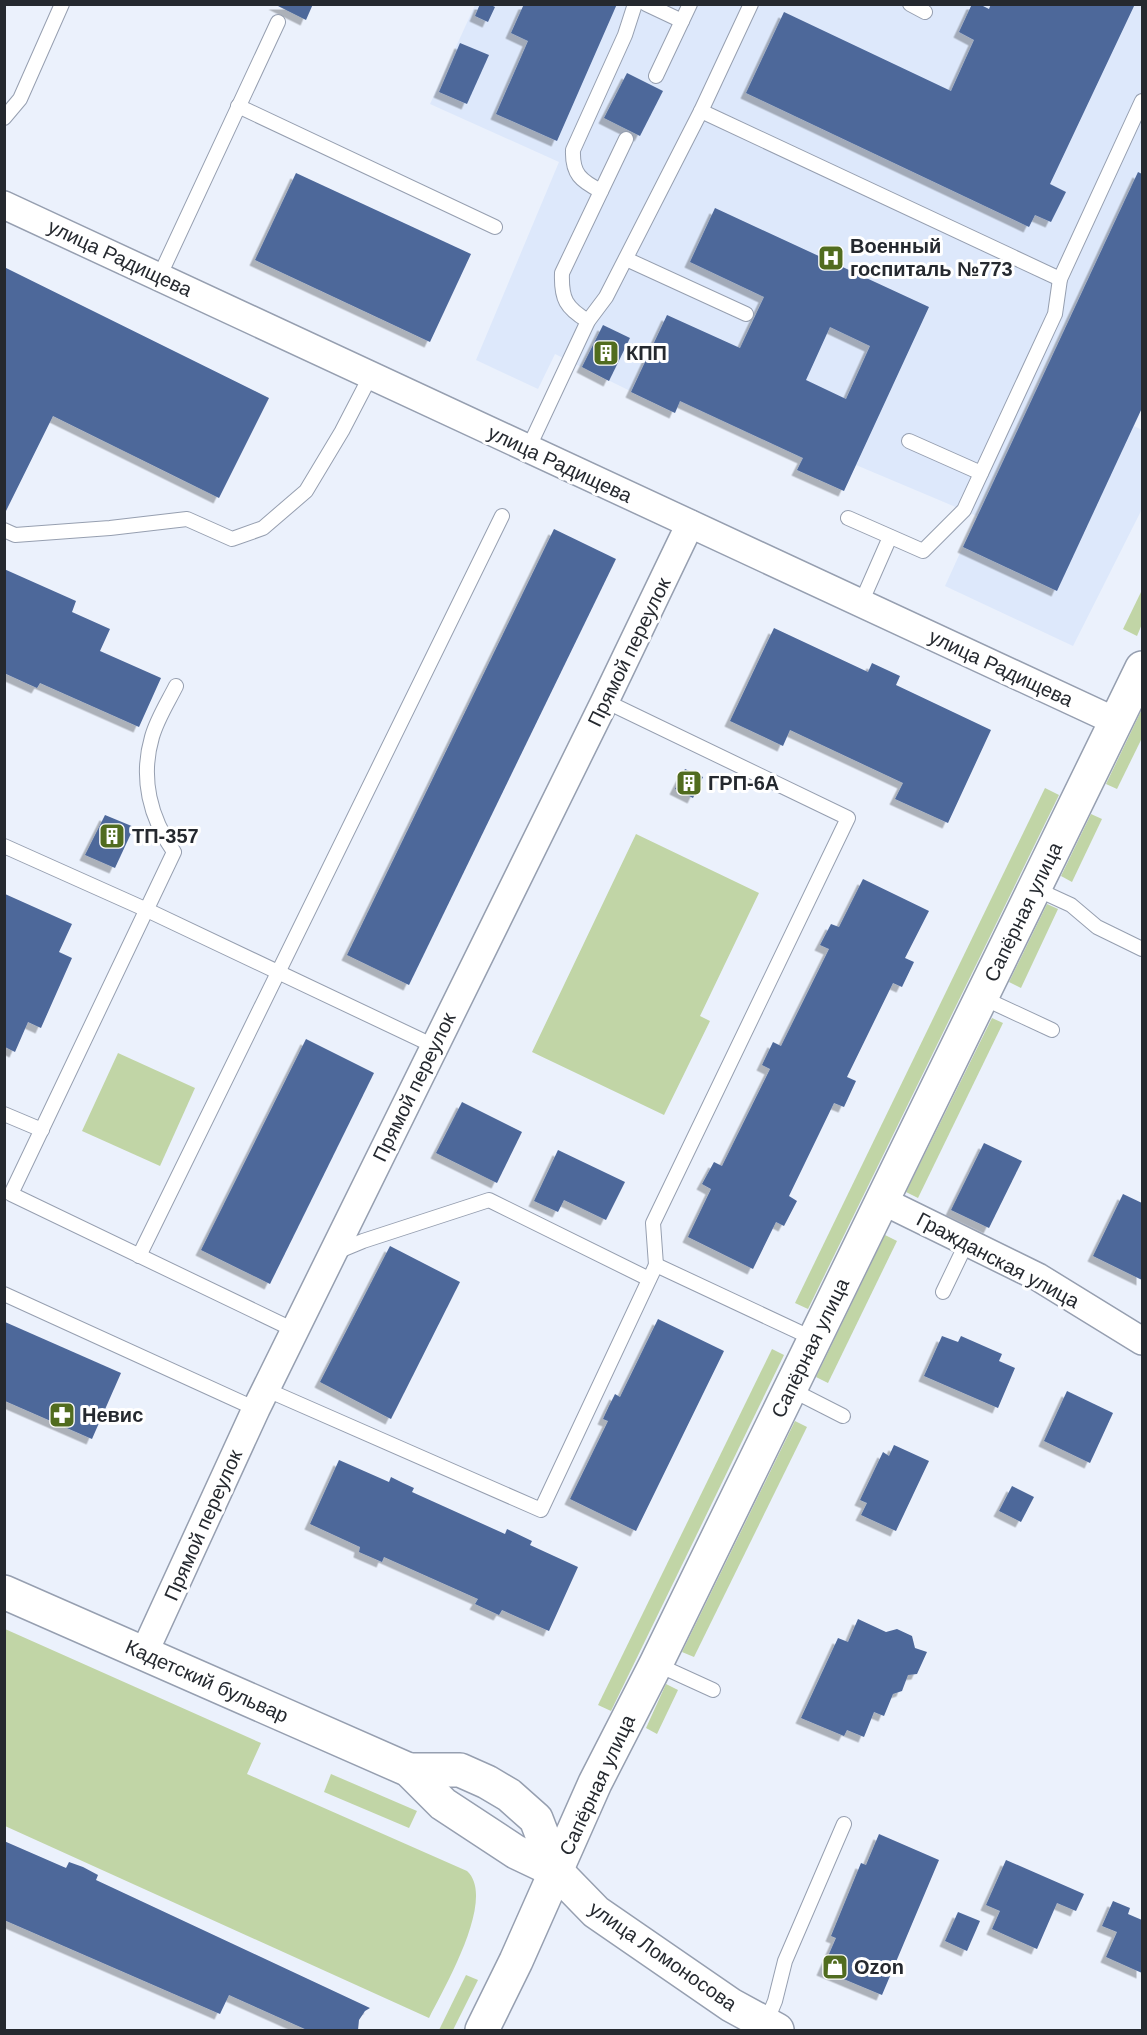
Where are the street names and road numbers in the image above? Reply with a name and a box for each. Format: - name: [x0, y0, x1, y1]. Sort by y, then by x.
- street label: улица Радищева: [45, 215, 196, 301]
- street label: улица Радищева: [485, 421, 636, 507]
- street label: Прямой переулок: [583, 574, 675, 730]
- street label: улица Радищева: [926, 625, 1077, 711]
- street label: Сапёрная улица: [980, 838, 1067, 985]
- street label: Прямой переулок: [368, 1009, 460, 1165]
- street label: Гражданская улица: [913, 1208, 1084, 1313]
- street label: Сапёрная улица: [767, 1274, 854, 1421]
- street label: Прямой переулок: [160, 1446, 246, 1604]
- street label: Кадетский бульвар: [122, 1635, 292, 1727]
- street label: Сапёрная улица: [555, 1710, 640, 1859]
- street label: улица Ломоносова: [585, 1897, 742, 2016]

